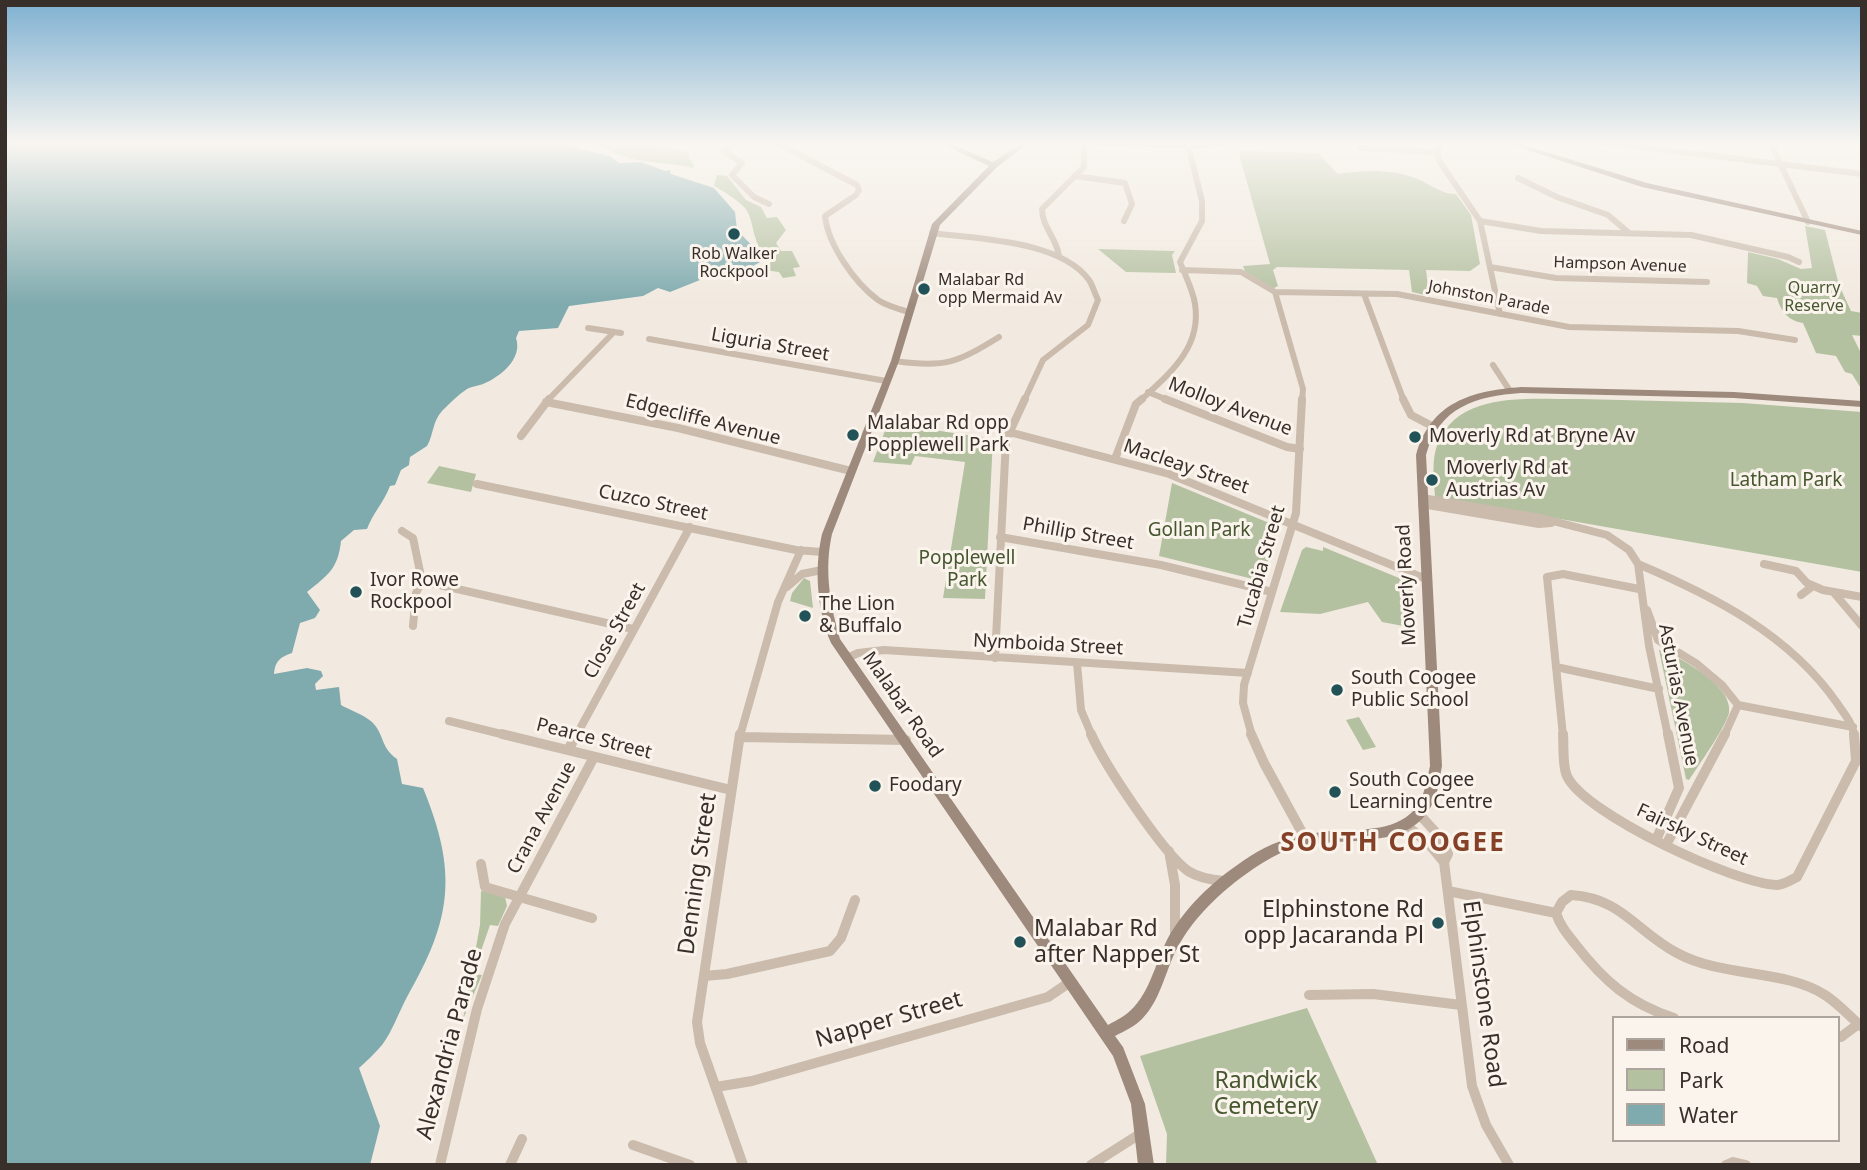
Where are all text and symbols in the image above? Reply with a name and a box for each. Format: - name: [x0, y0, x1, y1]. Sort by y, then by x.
- marker: Rob Walker Rockpool: [726, 226, 742, 242]
- place label: Rob Walker Rockpool: [691, 244, 777, 282]
- street label: Hampson Avenue: [1553, 253, 1687, 277]
- place label: Malabar Rd opp Mermaid Av: [938, 270, 1062, 308]
- street label: Johnston Parade: [1426, 277, 1552, 319]
- park label: Quarry Reserve: [1784, 278, 1844, 316]
- marker: Malabar Rd opp Mermaid Av: [916, 281, 932, 297]
- street label: Liguria Street: [709, 323, 831, 367]
- street label: Molloy Avenue: [1165, 373, 1295, 441]
- street label: Edgecliffe Avenue: [623, 390, 783, 450]
- place label: Malabar Rd opp Popplewell Park: [867, 413, 1009, 457]
- place label: Moverly Rd at Bryne Av: [1429, 426, 1635, 448]
- marker: Malabar Rd opp Popplewell Park: [845, 427, 861, 443]
- marker: Moverly Rd at Bryne Av: [1407, 429, 1423, 445]
- street label: Macleay Street: [1120, 435, 1252, 499]
- place label: Moverly Rd at Austrias Av: [1446, 458, 1568, 502]
- park label: Latham Park: [1730, 470, 1842, 492]
- marker: Moverly Rd at Austrias Av: [1424, 472, 1440, 488]
- street label: Cuzco Street: [596, 480, 710, 526]
- street label: Tucabia Street: [1234, 503, 1290, 631]
- street label: Phillip Street: [1021, 513, 1135, 555]
- park label: Gollan Park: [1148, 520, 1250, 542]
- street label: Moverly Road: [1392, 524, 1422, 646]
- park label: Popplewell Park: [918, 548, 1016, 592]
- place label: Ivor Rowe Rockpool: [370, 570, 459, 614]
- street label: Close Street: [579, 579, 651, 683]
- marker: Ivor Rowe Rockpool: [348, 584, 364, 600]
- place label: The Lion & Buffalo: [819, 594, 902, 638]
- marker: The Lion & Buffalo: [797, 608, 813, 624]
- street label: Asturias Avenue: [1653, 622, 1703, 768]
- street label: Nymboida Street: [972, 630, 1124, 660]
- street label: Malabar Road: [857, 648, 947, 762]
- place label: South Coogee Public School: [1351, 668, 1476, 712]
- marker: South Coogee Public School: [1329, 682, 1345, 698]
- street label: Pearce Street: [534, 714, 654, 764]
- street label: Crana Avenue: [503, 758, 581, 878]
- place label: South Coogee Learning Centre: [1349, 770, 1493, 814]
- place label: Foodary: [889, 775, 962, 797]
- marker: Foodary: [867, 778, 883, 794]
- marker: South Coogee Learning Centre: [1327, 784, 1343, 800]
- street label: Denning Street: [673, 792, 723, 956]
- street label: Fairsky Street: [1633, 799, 1751, 871]
- district label: SOUTH COOGEE: [1282, 828, 1504, 860]
- place label: Elphinstone Rd opp Jacaranda Pl: [1244, 896, 1424, 950]
- street label: Elphinstone Road: [1456, 899, 1510, 1089]
- place label: Malabar Rd after Napper St: [1034, 915, 1200, 969]
- marker: Elphinstone Rd opp Jacaranda Pl: [1430, 915, 1446, 931]
- marker: Malabar Rd after Napper St: [1012, 934, 1028, 950]
- street label: Alexandria Parade: [411, 945, 489, 1143]
- street label: Napper Street: [812, 986, 966, 1054]
- legend: [1612, 1016, 1839, 1142]
- text: Road: [1679, 1031, 1729, 1059]
- text: Park: [1679, 1066, 1723, 1094]
- park label: Randwick Cemetery: [1214, 1067, 1318, 1121]
- text: Water: [1679, 1101, 1738, 1129]

